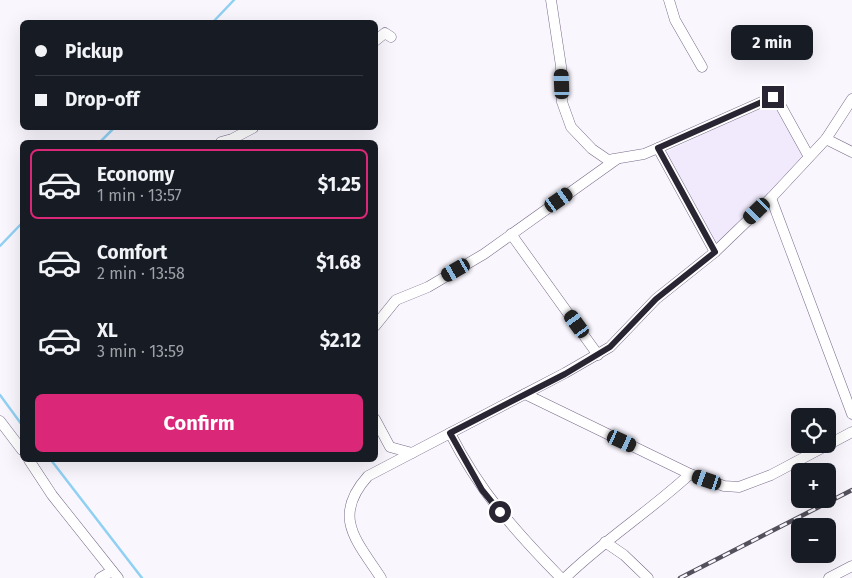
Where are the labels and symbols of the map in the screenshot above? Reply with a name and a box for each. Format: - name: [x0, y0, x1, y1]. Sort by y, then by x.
- callout: 2 min: [732, 24, 814, 59]
- car: [553, 69, 570, 99]
- route end: [762, 86, 784, 108]
- car: [542, 185, 575, 215]
- car: [740, 195, 773, 227]
- car: [439, 256, 472, 284]
- car: [562, 307, 591, 341]
- car: [605, 428, 638, 454]
- car: [690, 468, 723, 492]
- route start: [489, 501, 511, 523]

